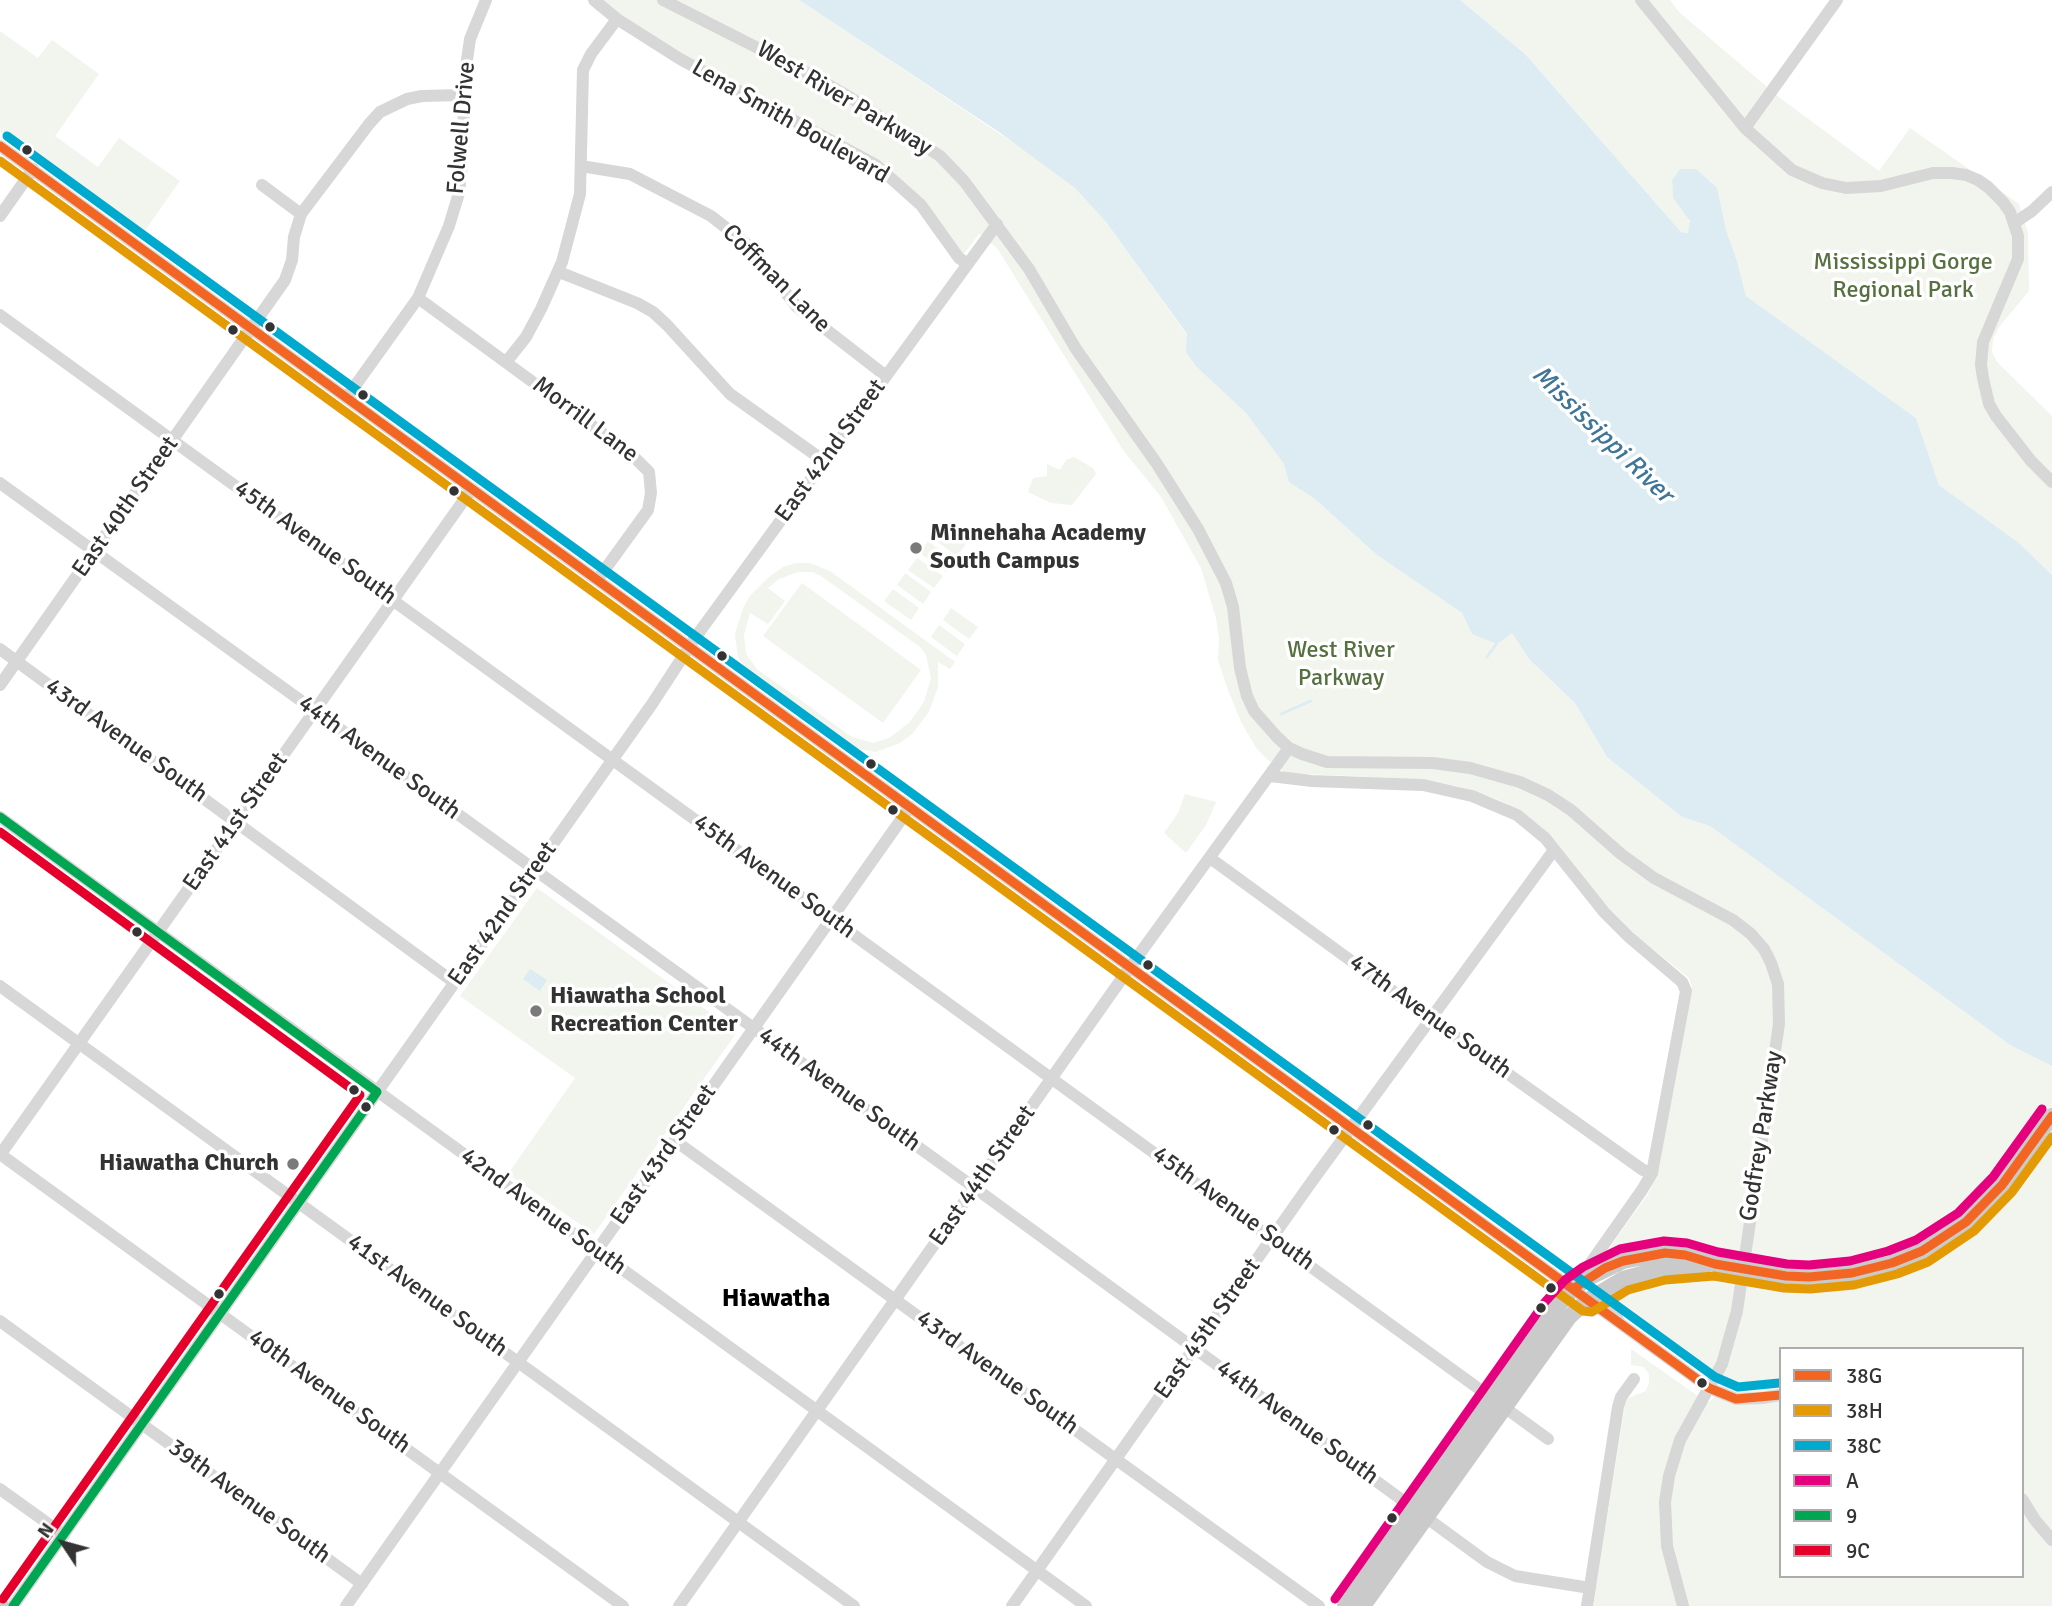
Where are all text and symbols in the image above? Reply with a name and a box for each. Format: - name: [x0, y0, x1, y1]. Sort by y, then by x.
- street label: West River Parkway: [751, 35, 937, 163]
- street label: Lena Smith Boulevard: [686, 54, 894, 190]
- street label: Folwell Drive: [442, 60, 482, 196]
- unlabelled marker: [20, 143, 34, 157]
- street label: Coffman Lane: [716, 219, 836, 339]
- park label: Mississippi Gorge Regional Park: [1813, 249, 1993, 305]
- unlabelled marker: [263, 320, 277, 334]
- unlabelled marker: [226, 323, 240, 337]
- water label: Mississippi River: [1525, 360, 1679, 510]
- street label: Morrill Lane: [526, 371, 644, 469]
- street label: East 42nd Street: [770, 374, 892, 528]
- unlabelled marker: [356, 388, 370, 402]
- street label: East 40th Street: [67, 431, 185, 583]
- street label: 45th Avenue South: [228, 475, 402, 611]
- unlabelled marker: [447, 484, 461, 498]
- place label: Minnehaha Academy South Campus: [930, 520, 1146, 576]
- marker: Minnehaha Academy South Campus: [908, 540, 924, 556]
- park label: West River Parkway: [1287, 637, 1395, 693]
- unlabelled marker: [715, 649, 729, 663]
- street label: 43rd Avenue South: [39, 673, 213, 809]
- street label: 44th Avenue South: [292, 690, 466, 826]
- street label: East 41st Street: [178, 747, 294, 897]
- unlabelled marker: [864, 757, 878, 771]
- unlabelled marker: [886, 803, 900, 817]
- street label: 45th Avenue South: [687, 809, 861, 945]
- street label: East 42nd Street: [443, 836, 563, 992]
- unlabelled marker: [130, 925, 144, 939]
- street label: 47th Avenue South: [1343, 949, 1517, 1085]
- unlabelled marker: [1141, 958, 1155, 972]
- place label: Hiawatha School Recreation Center: [550, 983, 738, 1039]
- marker: Hiawatha School Recreation Center: [528, 1003, 544, 1019]
- street label: 44th Avenue South: [752, 1022, 926, 1158]
- street label: Godfrey Parkway: [1734, 1049, 1790, 1223]
- street label: East 43rd Street: [605, 1079, 723, 1231]
- unlabelled marker: [347, 1083, 361, 1097]
- unlabelled marker: [359, 1100, 373, 1114]
- street label: East 44th Street: [924, 1100, 1042, 1252]
- unlabelled marker: [1361, 1118, 1375, 1132]
- unlabelled marker: [1327, 1123, 1341, 1137]
- street label: 45th Avenue South: [1146, 1141, 1320, 1277]
- street label: 42nd Avenue South: [455, 1142, 631, 1282]
- place label: Hiawatha Church: [99, 1150, 279, 1178]
- marker: Hiawatha Church: [285, 1156, 301, 1172]
- street label: 41st Avenue South: [341, 1228, 513, 1364]
- street label: East 45th Street: [1149, 1253, 1267, 1405]
- unlabelled marker: [1544, 1281, 1558, 1295]
- district label: Hiawatha: [722, 1283, 830, 1315]
- unlabelled marker: [212, 1287, 226, 1301]
- unlabelled marker: [1534, 1301, 1548, 1315]
- street label: 43rd Avenue South: [910, 1305, 1084, 1441]
- street label: 40th Avenue South: [242, 1324, 416, 1460]
- legend: [1779, 1347, 2024, 1578]
- street label: 44th Avenue South: [1210, 1355, 1384, 1491]
- text: 38G: [1846, 1363, 1882, 1389]
- unlabelled marker: [1695, 1376, 1709, 1390]
- text: 38H: [1846, 1398, 1883, 1424]
- text: 38C: [1846, 1433, 1881, 1459]
- street label: 39th Avenue South: [162, 1434, 336, 1570]
- text: A: [1846, 1468, 1859, 1494]
- text: 9: [1846, 1503, 1857, 1529]
- north arrow: [28, 1508, 98, 1578]
- unlabelled marker: [1385, 1511, 1399, 1525]
- text: N: [32, 1518, 60, 1543]
- text: 9C: [1846, 1538, 1870, 1564]

